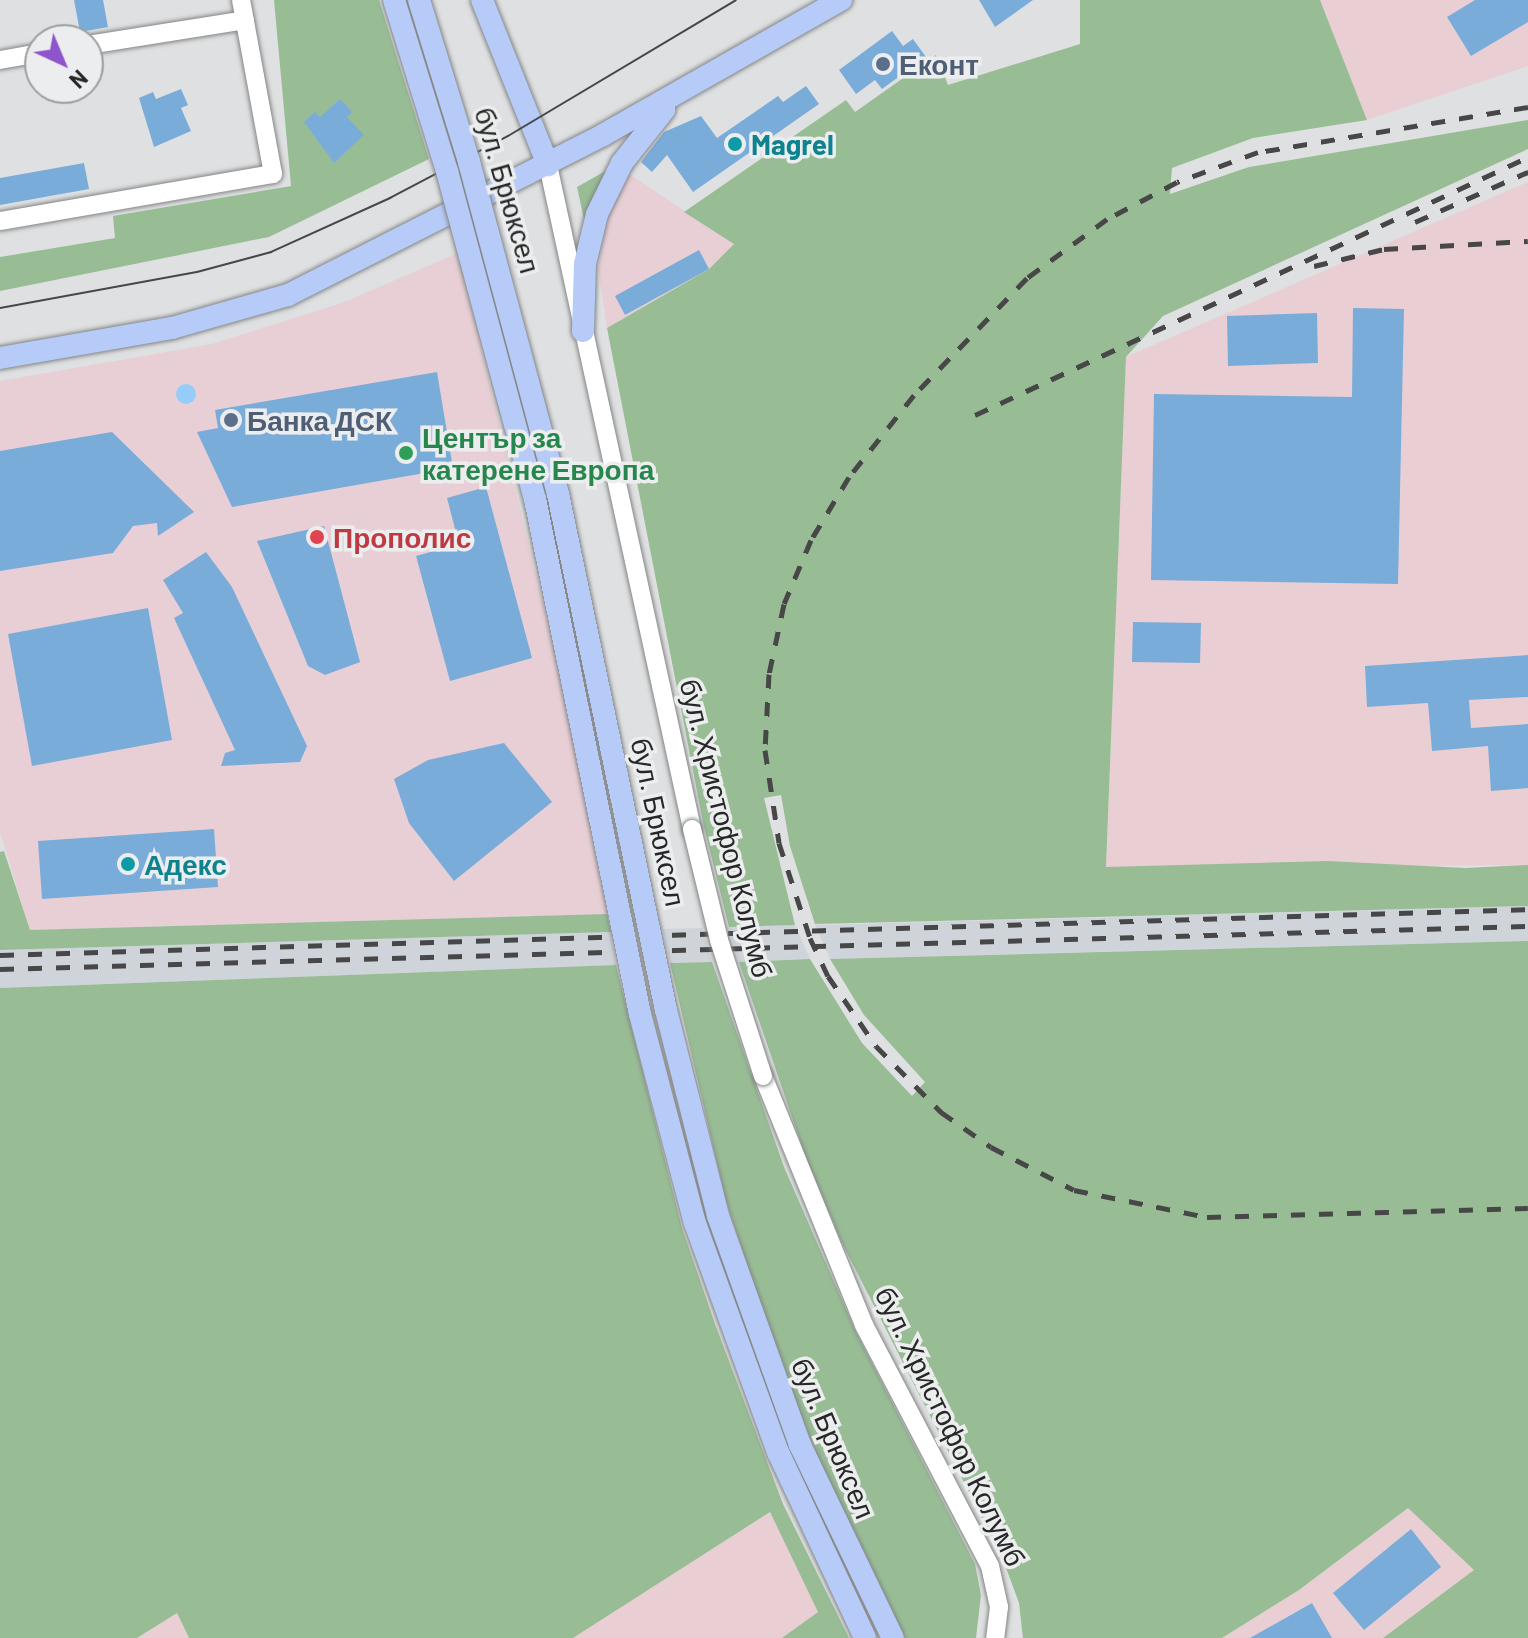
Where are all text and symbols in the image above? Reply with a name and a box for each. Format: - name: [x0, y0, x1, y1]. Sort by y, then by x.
- north arrow: [24, 24, 104, 104]
- place label: Еконт: [899, 47, 979, 81]
- marker: Еконт: [874, 55, 892, 73]
- text: N: [65, 65, 94, 94]
- street label: бул. Брюксел: [468, 103, 548, 277]
- place label: Magrel: [751, 127, 834, 161]
- marker: Magrel: [726, 135, 744, 153]
- place label: Банка ДСК: [247, 403, 392, 437]
- marker: Банка ДСК: [222, 411, 240, 429]
- place label: Център за катерене Европа: [422, 420, 654, 486]
- marker: Център за катерене Европа: [397, 444, 415, 462]
- place label: Прополис: [333, 520, 471, 554]
- marker: Прополис: [308, 528, 326, 546]
- street label: бул. Христофор Колумб: [674, 675, 780, 981]
- street label: бул. Брюксел: [625, 735, 693, 909]
- place label: Адекс: [144, 847, 227, 881]
- marker: Адекс: [119, 855, 137, 873]
- street label: бул. Христофор Колумб: [869, 1281, 1033, 1571]
- street label: бул. Брюксел: [785, 1353, 883, 1523]

